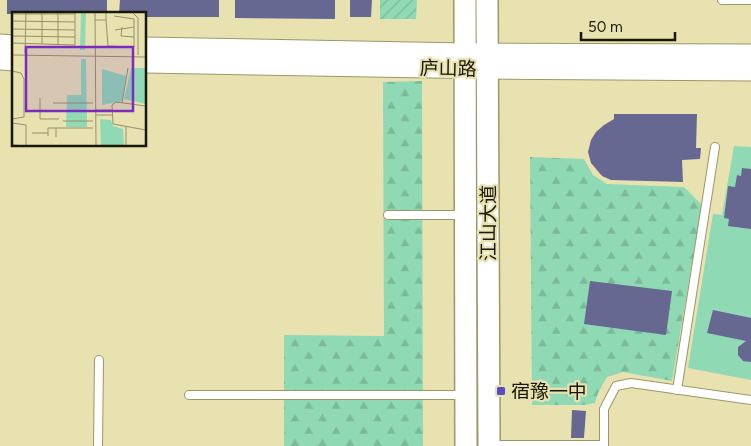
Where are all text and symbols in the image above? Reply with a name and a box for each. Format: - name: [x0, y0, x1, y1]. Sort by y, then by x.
- scale bar: [581, 10, 675, 42]
- inset map: [12, 12, 146, 146]
- text: 50 m: [588, 18, 623, 36]
- street label: 庐山路: [419, 57, 477, 80]
- street label: 江山大道: [477, 185, 500, 261]
- place label: 宿豫一中: [511, 380, 587, 403]
- marker: 宿豫一中: [495, 385, 507, 397]

